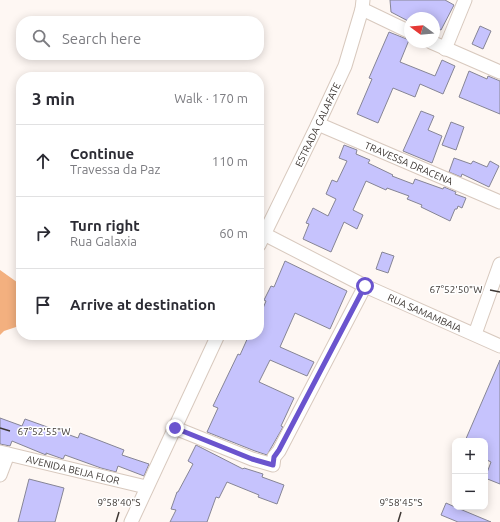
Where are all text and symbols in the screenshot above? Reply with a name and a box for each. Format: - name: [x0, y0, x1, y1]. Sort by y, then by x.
- north arrow: [404, 12, 440, 48]
- search box: [16, 16, 264, 60]
- icon: search: [30, 27, 52, 49]
- text: Search here: [62, 30, 141, 47]
- street label: ESTRADA CALAFATE: [293, 80, 343, 169]
- text: 3 min: [32, 89, 75, 108]
- text: Walk · 170 m: [174, 91, 248, 105]
- street label: TRAVESSA DRACENA: [363, 140, 455, 187]
- text: Continue: [70, 145, 134, 162]
- icon: ahead: [32, 150, 54, 172]
- text: 110 m: [212, 154, 248, 168]
- text: Travessa da Paz: [70, 162, 160, 176]
- text: Turn right: [70, 217, 140, 234]
- icon: right: [32, 222, 54, 244]
- text: 60 m: [219, 226, 248, 240]
- text: Rua Galaxia: [70, 234, 137, 248]
- route start: [356, 277, 374, 295]
- text: 67°52'50"W: [430, 284, 482, 295]
- street label: RUA SAMAMBAIA: [386, 292, 464, 334]
- icon: arrive: [32, 294, 54, 316]
- text: Arrive at destination: [70, 296, 216, 313]
- route end: [166, 419, 184, 437]
- text: 67°52'55"W: [18, 426, 70, 437]
- map controls: [452, 438, 488, 510]
- button: +: [452, 438, 488, 474]
- street label: AVENIDA BEIJA FLOR: [25, 453, 121, 486]
- button: −: [452, 474, 488, 510]
- text: 9°58'40"S: [97, 497, 141, 508]
- text: 9°58'45"S: [379, 497, 423, 508]

